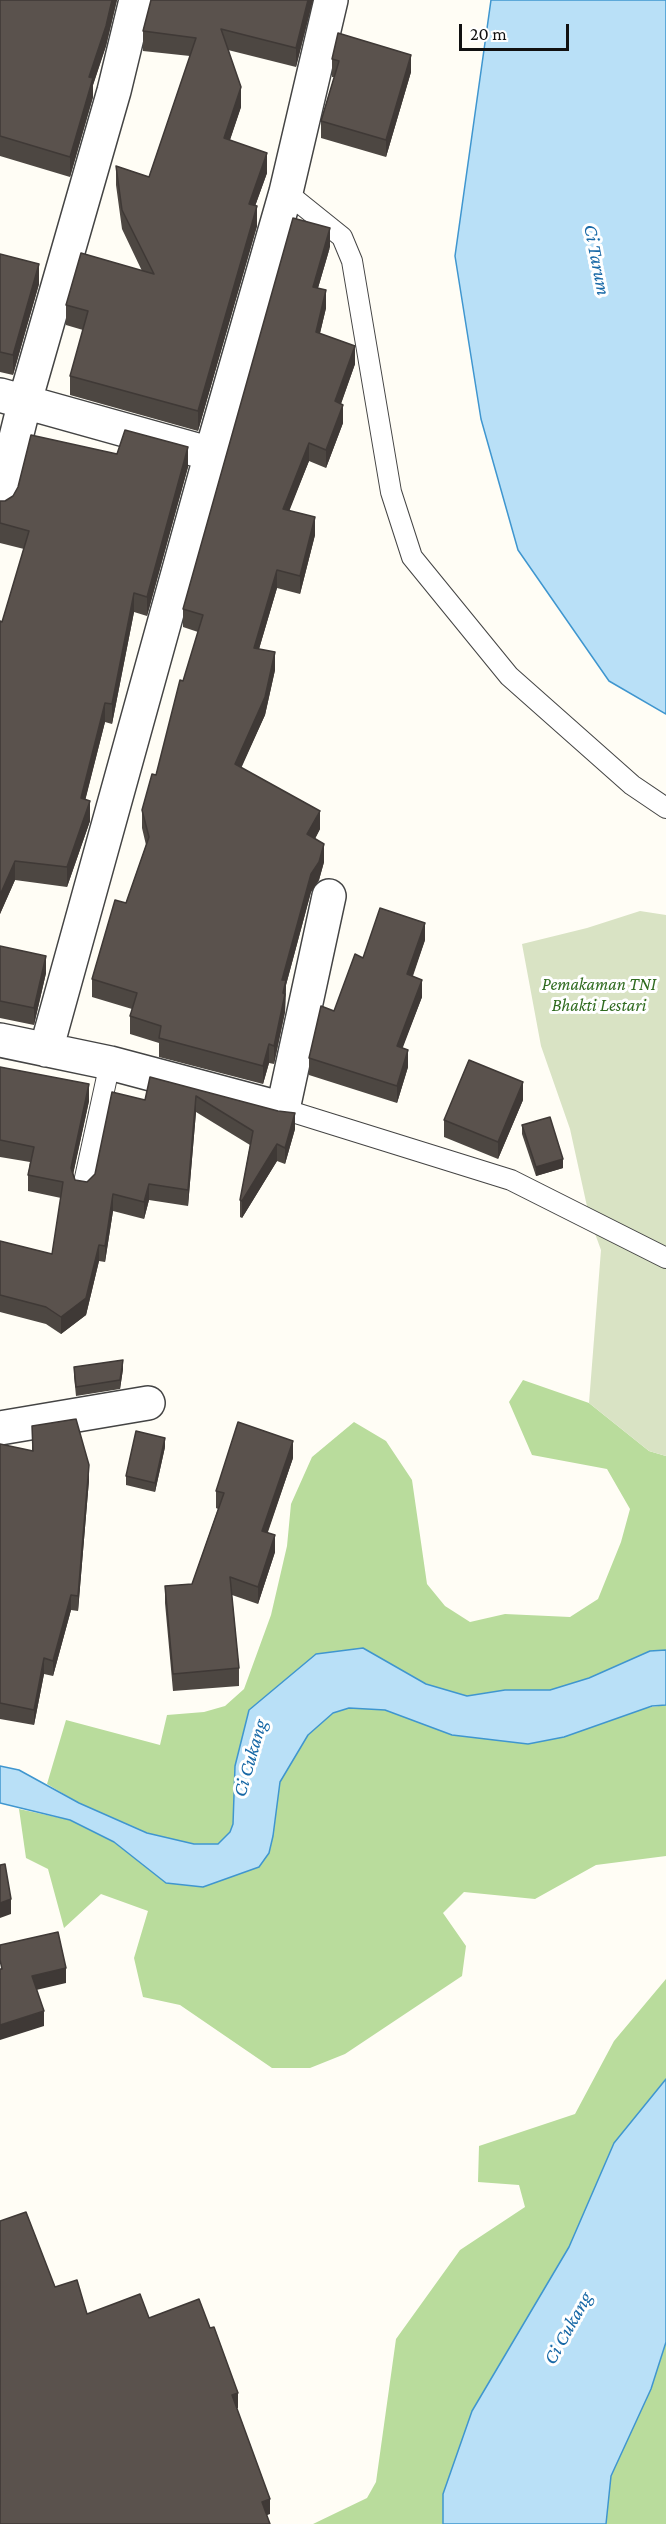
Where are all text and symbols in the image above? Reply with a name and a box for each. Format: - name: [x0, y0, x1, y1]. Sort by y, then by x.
- scale bar: [462, 12, 572, 50]
- text: 20 m: [470, 24, 507, 44]
- water label: Ci Tarum: [578, 222, 616, 298]
- park label: Pemakaman TNI Bhakti Lestari: [542, 973, 656, 1016]
- water label: Ci Cukang: [227, 1716, 273, 1800]
- water label: Ci Cukang: [538, 2287, 598, 2369]

